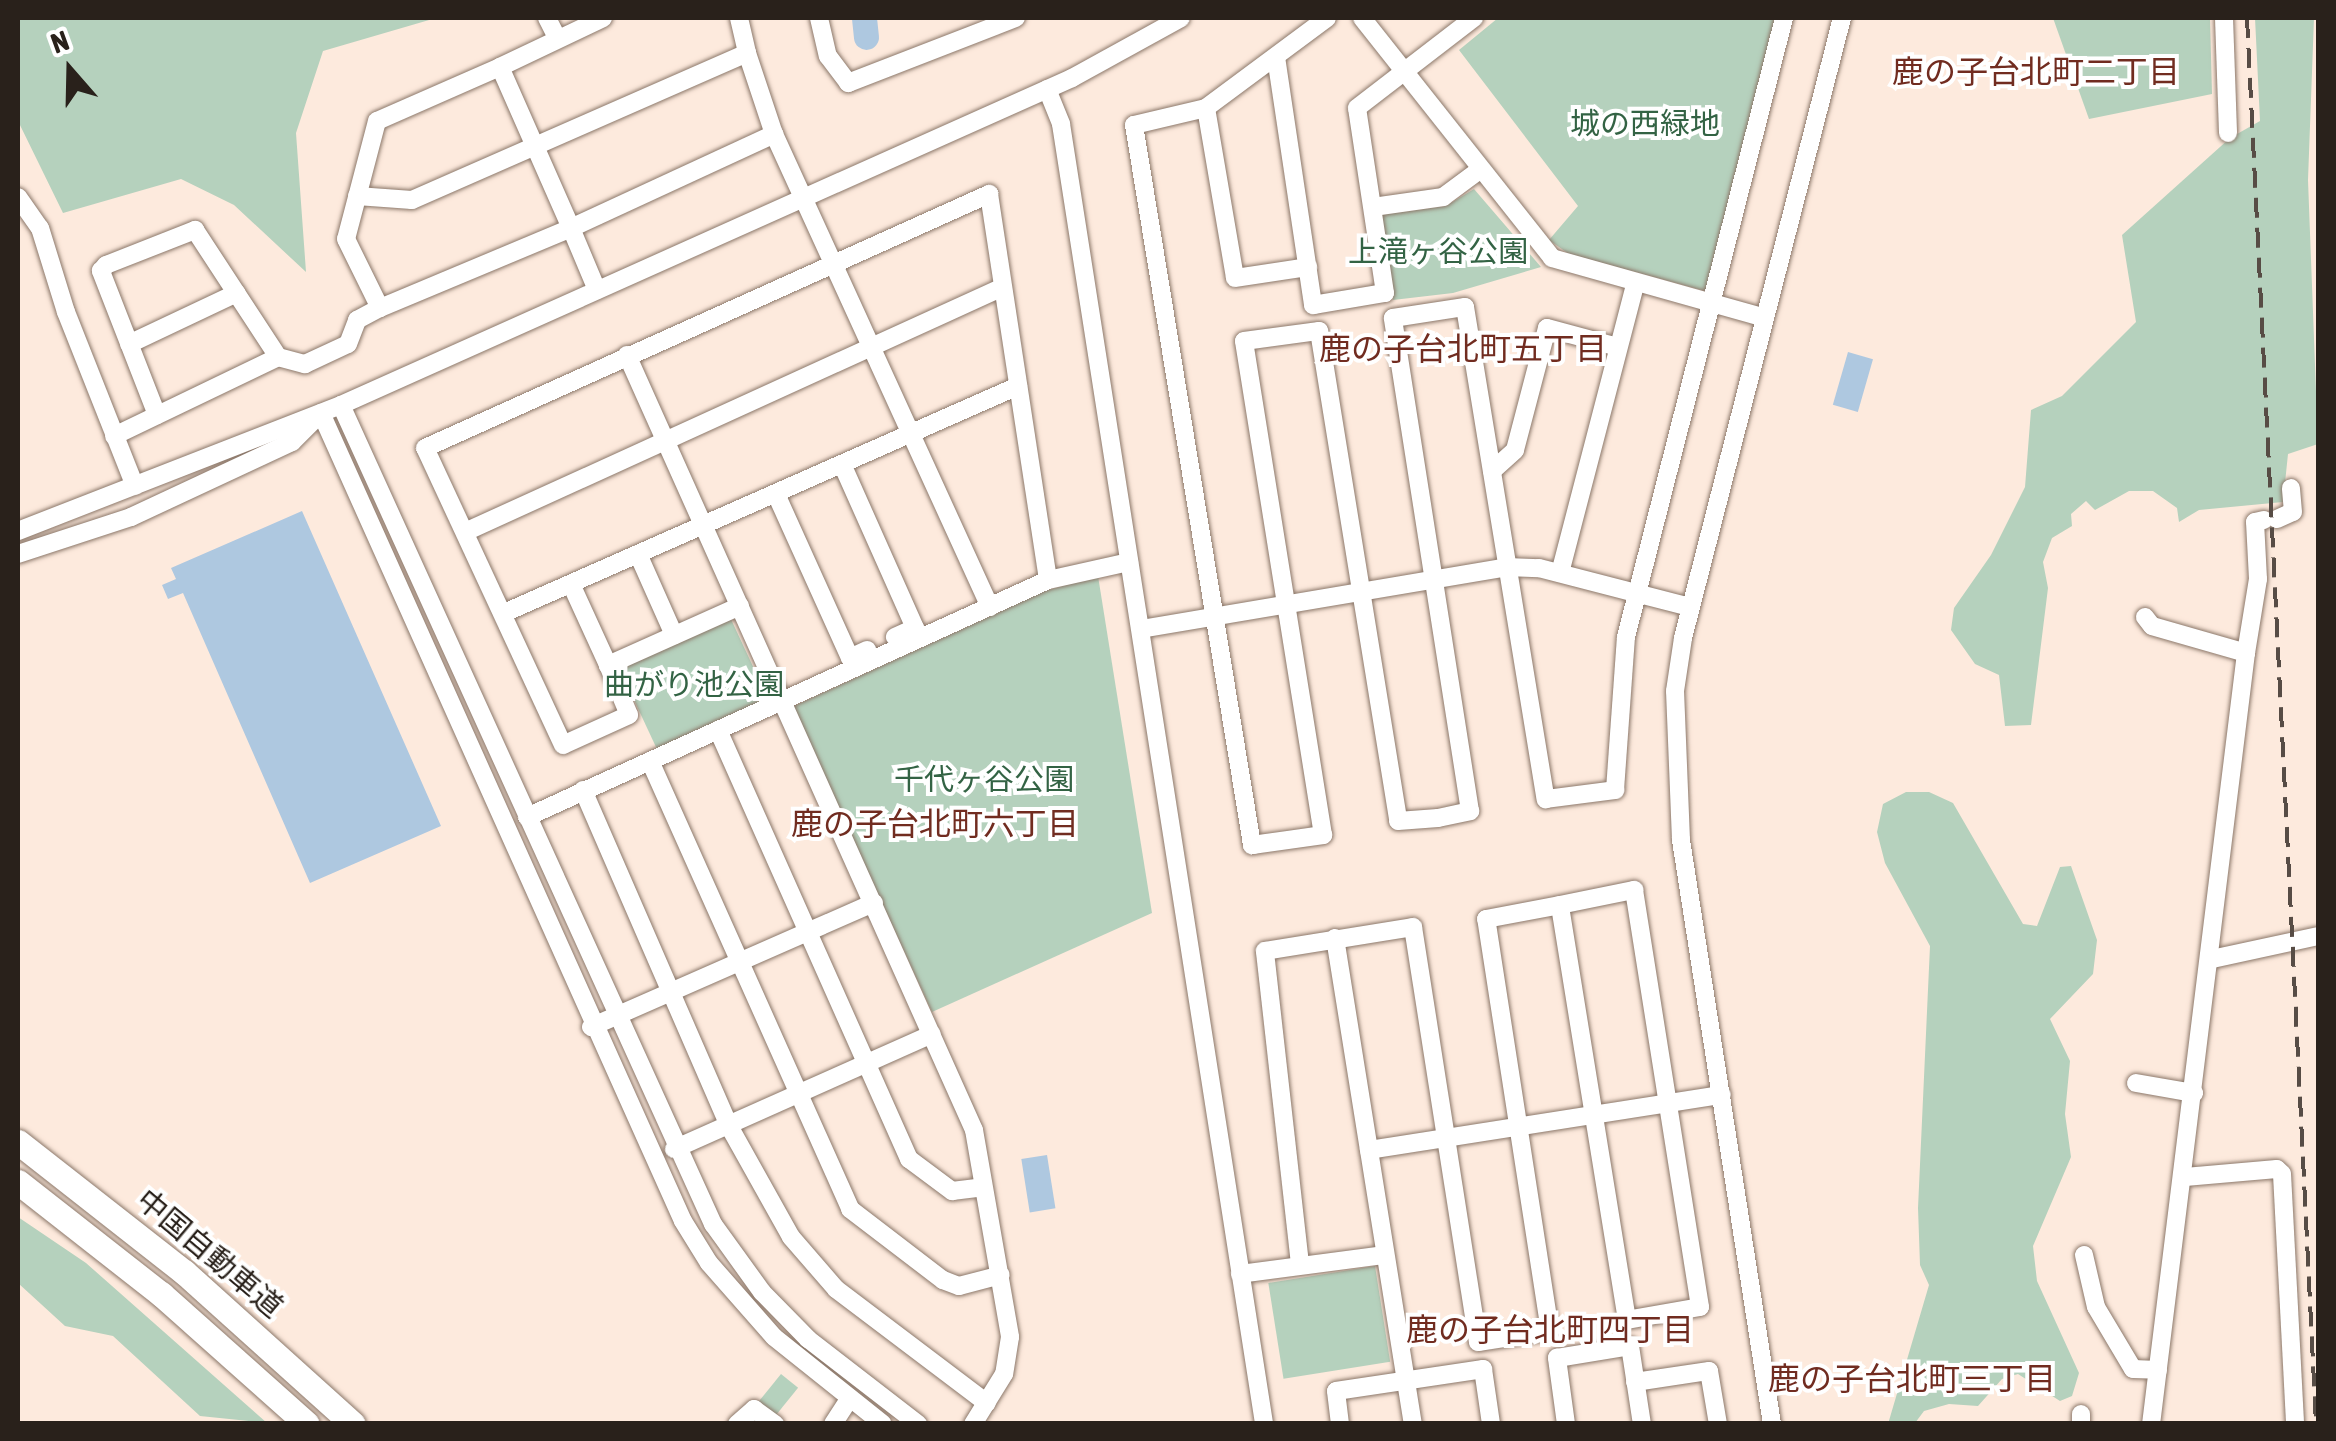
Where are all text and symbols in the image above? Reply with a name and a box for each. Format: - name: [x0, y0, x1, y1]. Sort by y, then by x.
- north arrow: [20, 20, 120, 120]
- text: N: [46, 24, 73, 60]
- district label: 鹿の子台北町二丁目: [1892, 53, 2180, 91]
- park label: 城の西緑地: [1570, 105, 1720, 141]
- park label: 上滝ヶ谷公園: [1348, 233, 1528, 269]
- district label: 鹿の子台北町五丁目: [1319, 330, 1607, 368]
- park label: 曲がり池公園: [604, 666, 784, 702]
- park label: 千代ヶ谷公園: [894, 761, 1074, 797]
- district label: 鹿の子台北町六丁目: [791, 805, 1079, 843]
- street label: 中国自動車道: [129, 1181, 291, 1325]
- district label: 鹿の子台北町四丁目: [1406, 1311, 1694, 1349]
- district label: 鹿の子台北町三丁目: [1768, 1360, 2056, 1398]

